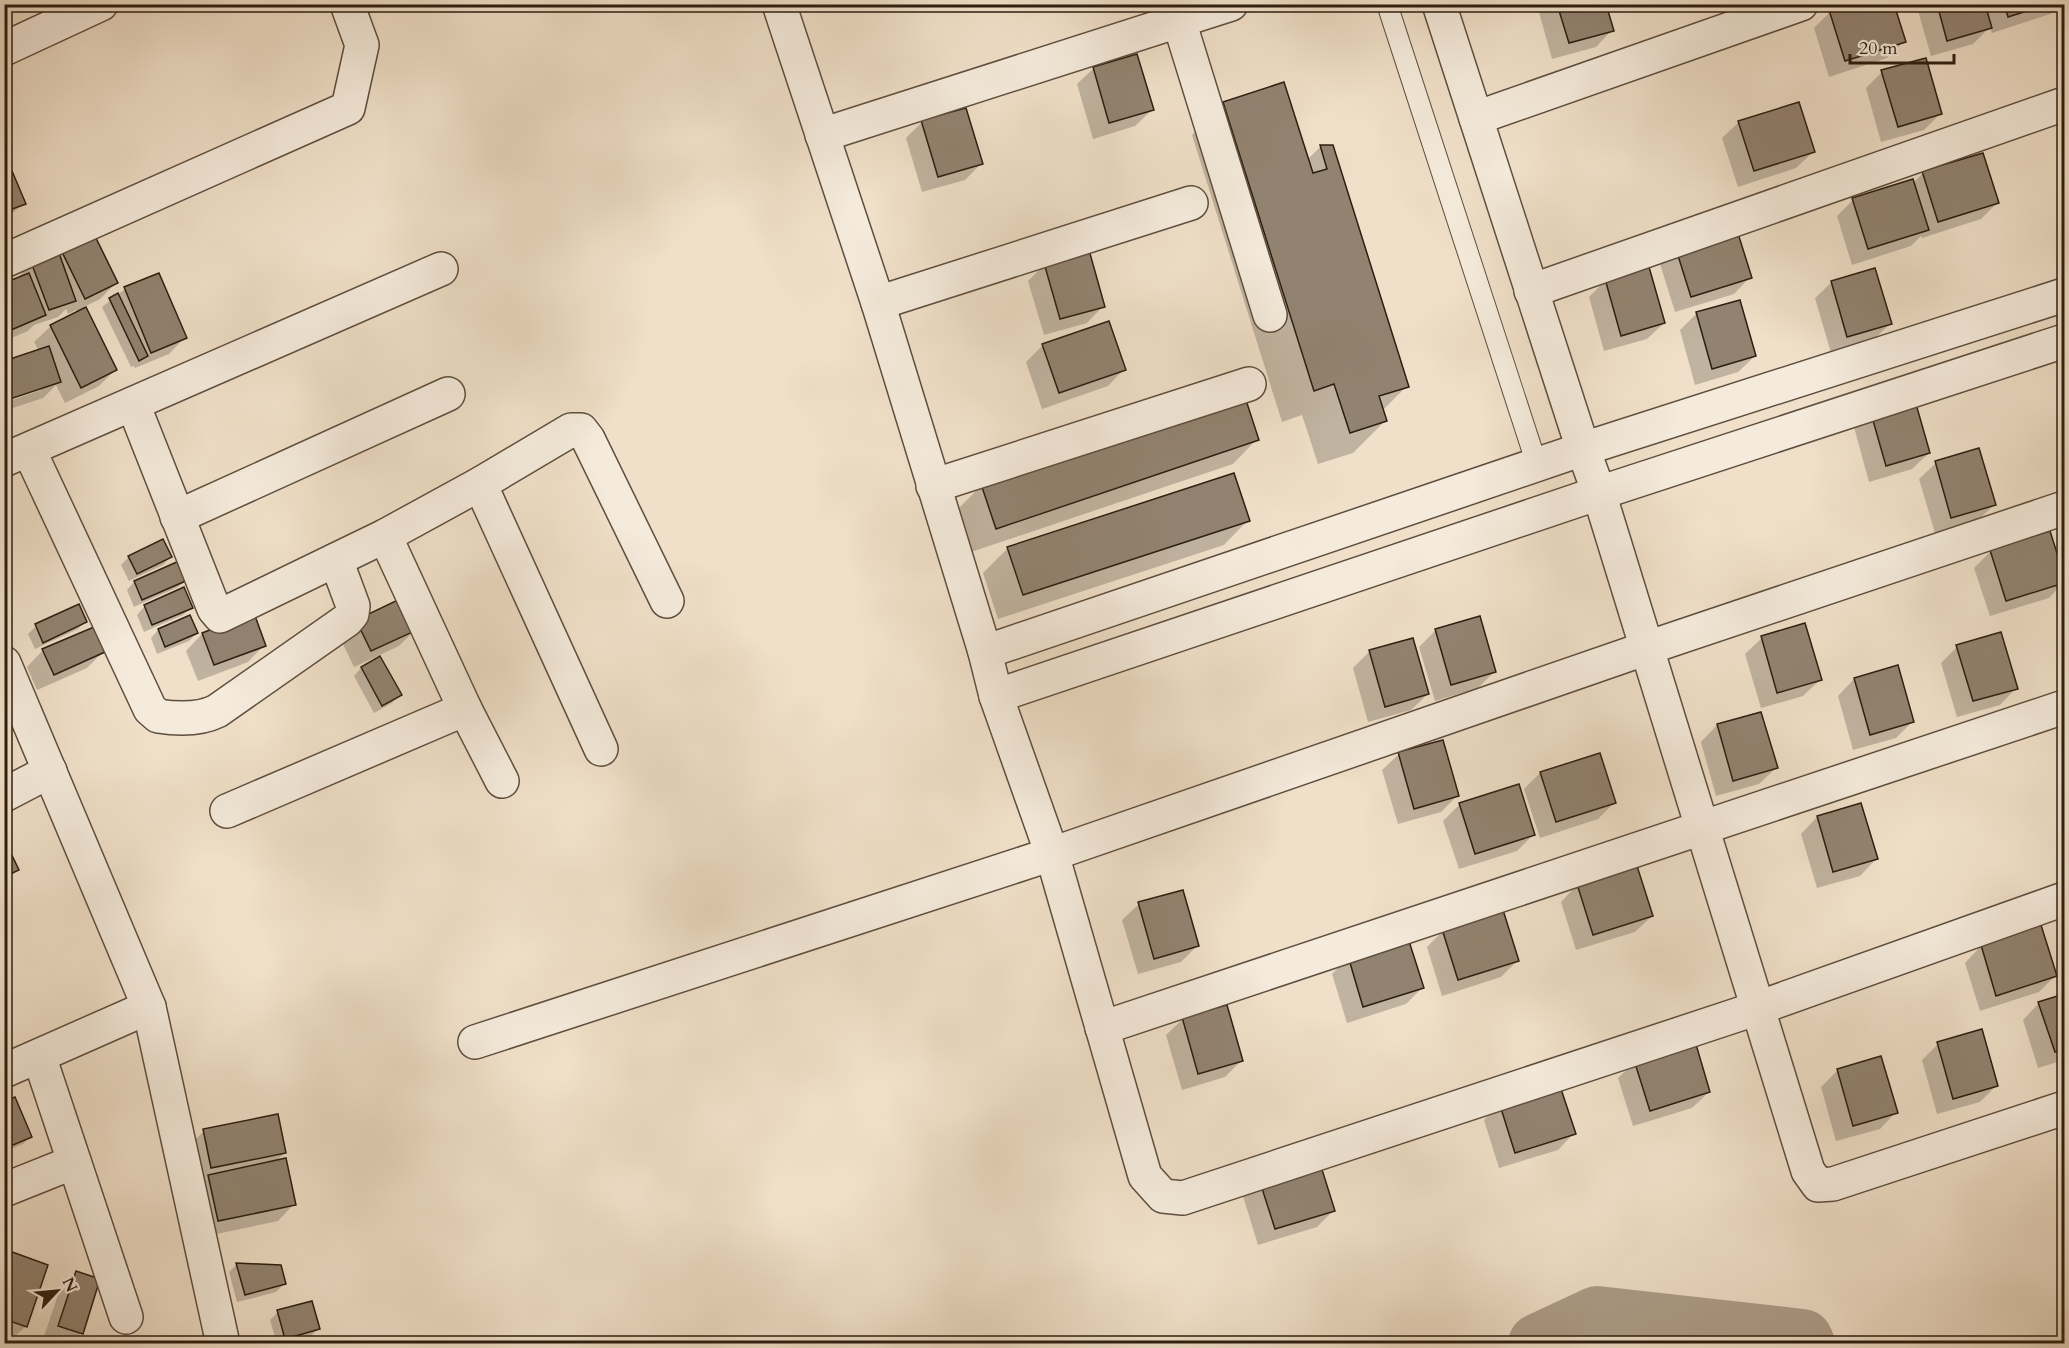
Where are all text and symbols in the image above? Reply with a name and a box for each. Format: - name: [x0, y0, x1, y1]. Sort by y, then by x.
- scale bar: [1850, 27, 1954, 65]
- text: 20 m: [1859, 36, 1898, 61]
- north arrow: [27, 1261, 87, 1321]
- text: N: [57, 1274, 83, 1296]

